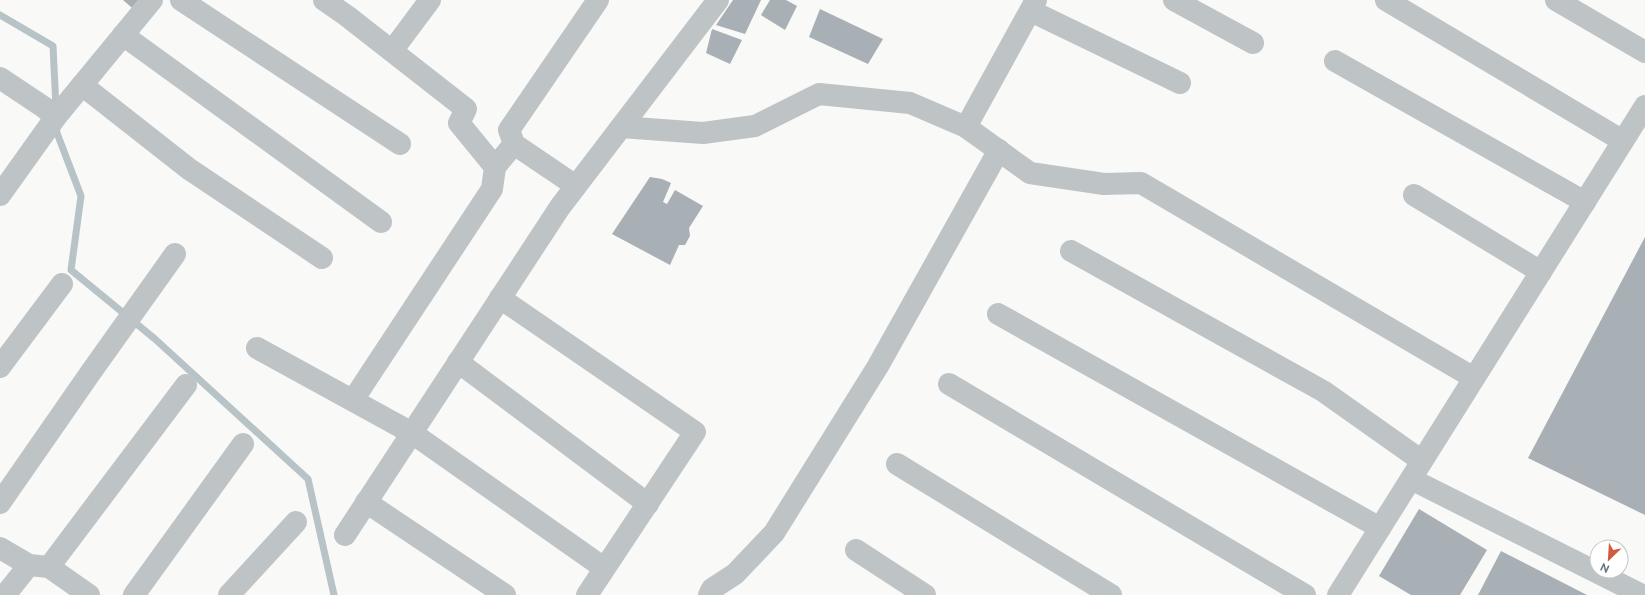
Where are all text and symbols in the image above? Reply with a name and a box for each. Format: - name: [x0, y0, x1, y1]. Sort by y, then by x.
- north arrow: [1589, 539, 1629, 579]
- text: N: [1598, 560, 1612, 575]

